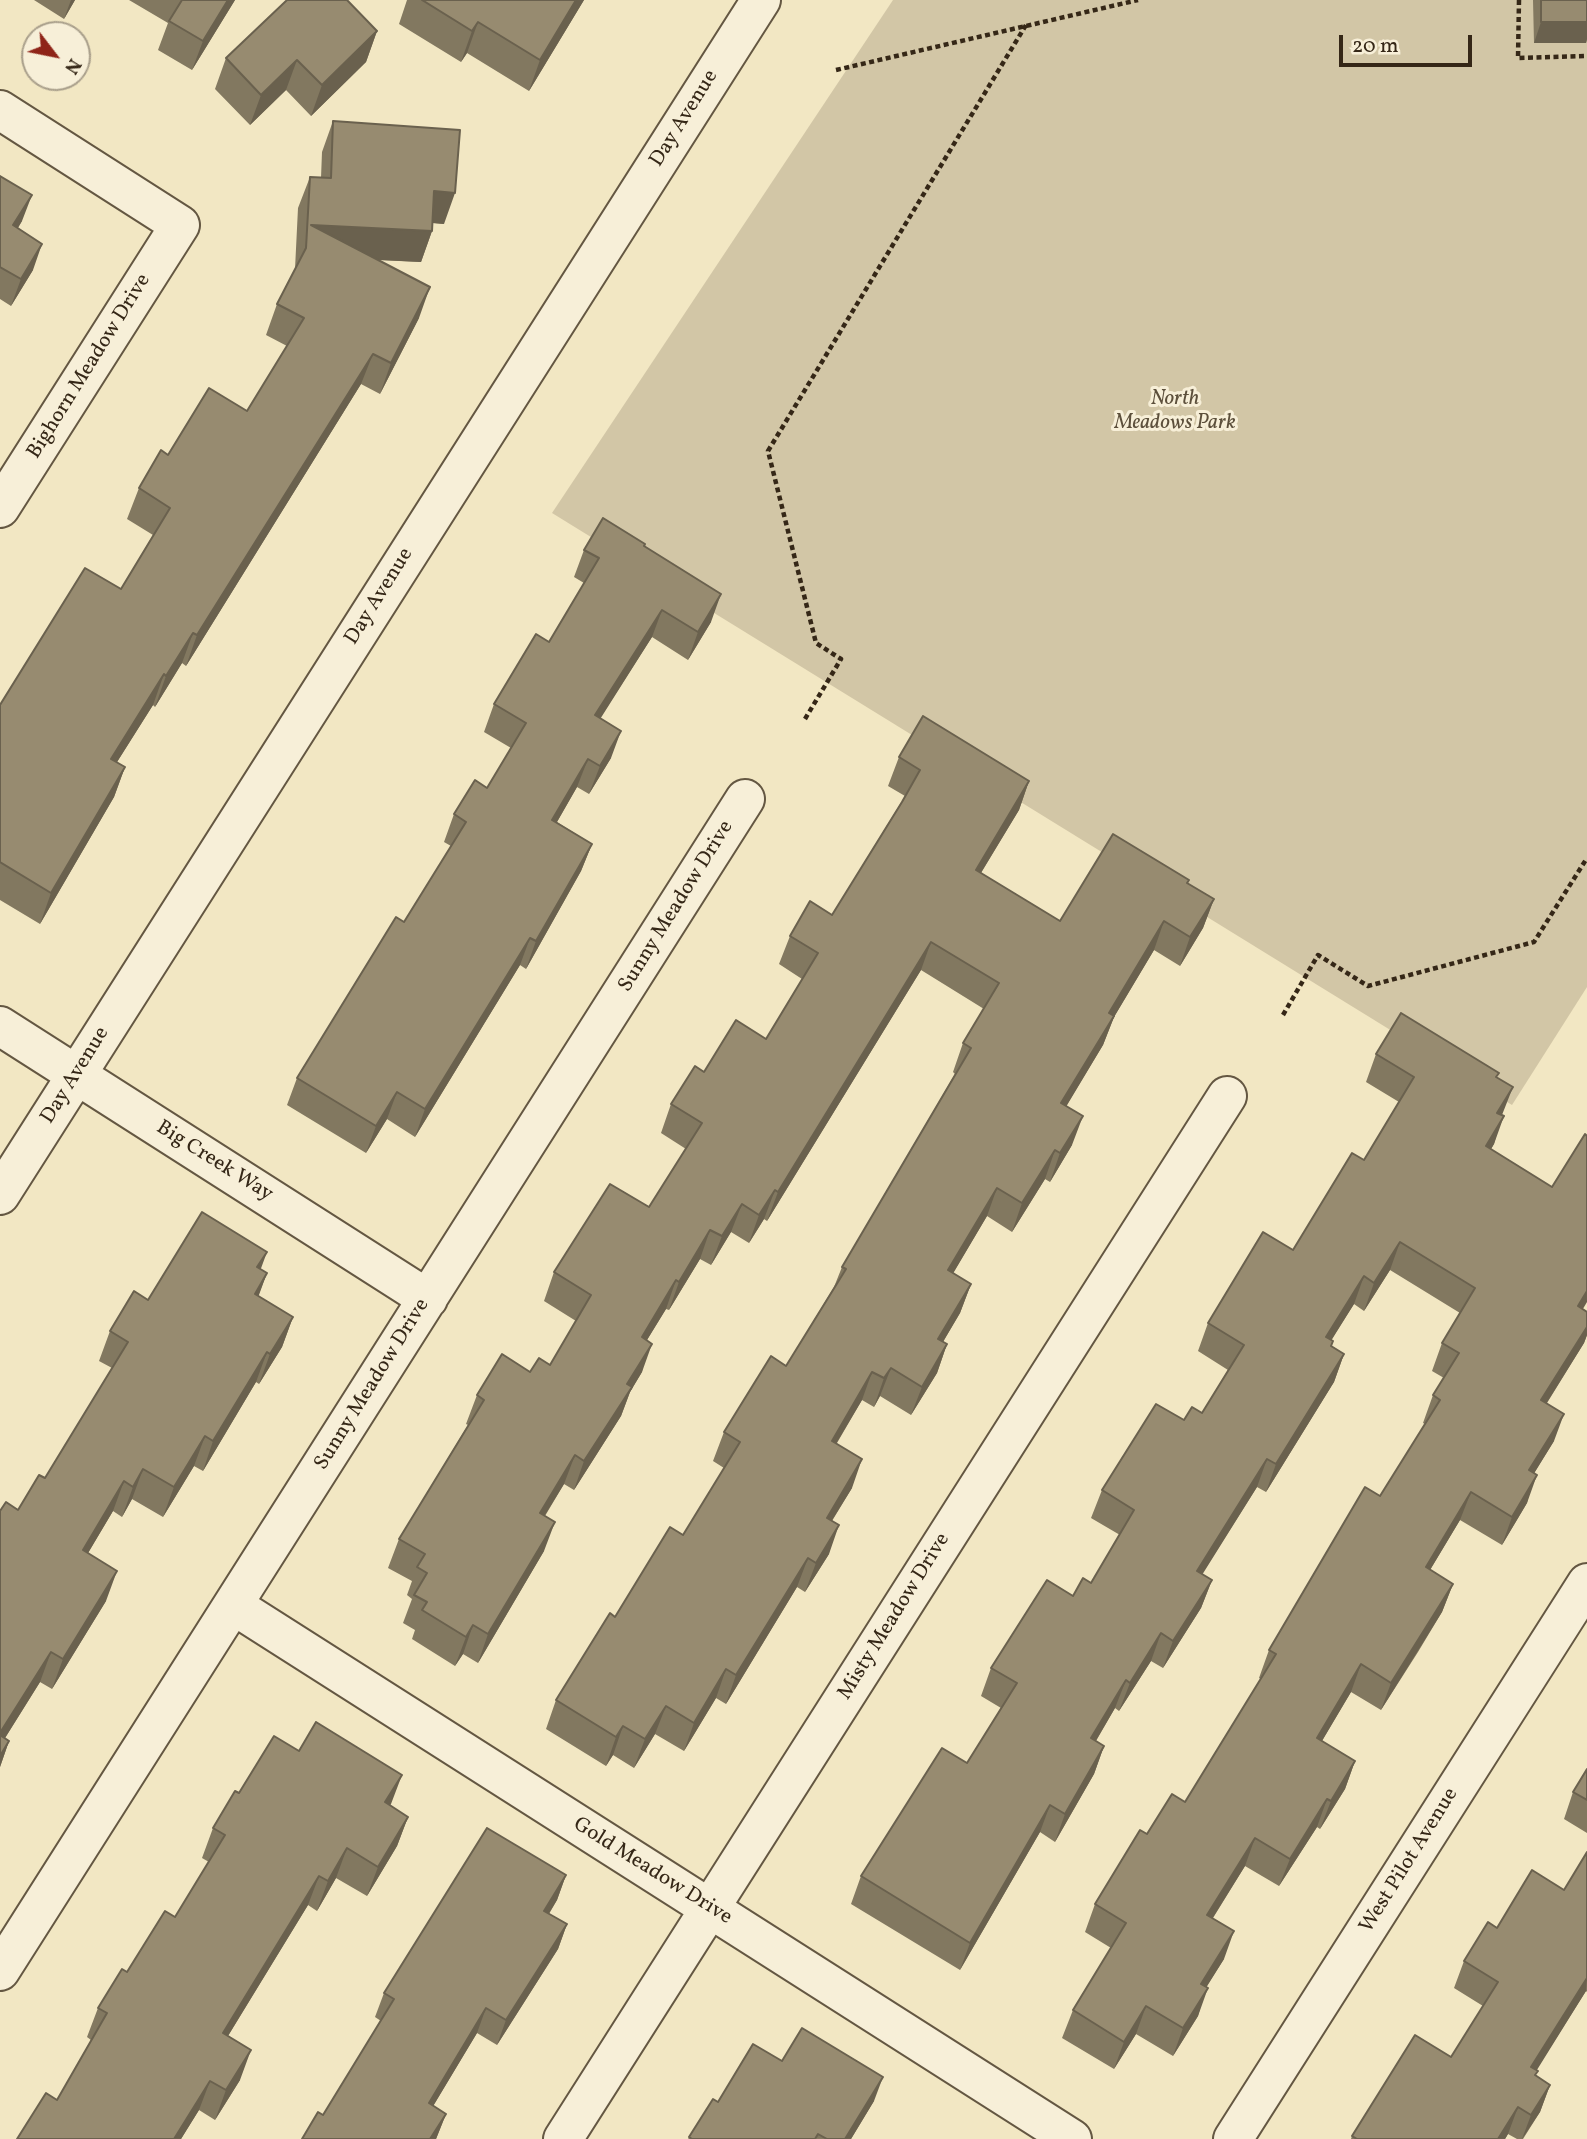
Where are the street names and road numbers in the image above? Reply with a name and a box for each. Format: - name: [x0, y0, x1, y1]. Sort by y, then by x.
- street label: Day Avenue: [645, 66, 725, 172]
- street label: Bighorn Meadow Drive: [23, 270, 157, 464]
- street label: Day Avenue: [340, 544, 420, 650]
- street label: Sunny Meadow Drive: [614, 817, 740, 997]
- street label: Day Avenue: [36, 1023, 116, 1129]
- street label: Big Creek Way: [151, 1116, 277, 1208]
- street label: Sunny Meadow Drive: [310, 1295, 436, 1475]
- street label: Misty Meadow Drive: [833, 1529, 957, 1705]
- street label: West Pilot Avenue: [1355, 1784, 1465, 1938]
- street label: Gold Meadow Drive: [568, 1813, 736, 1931]

